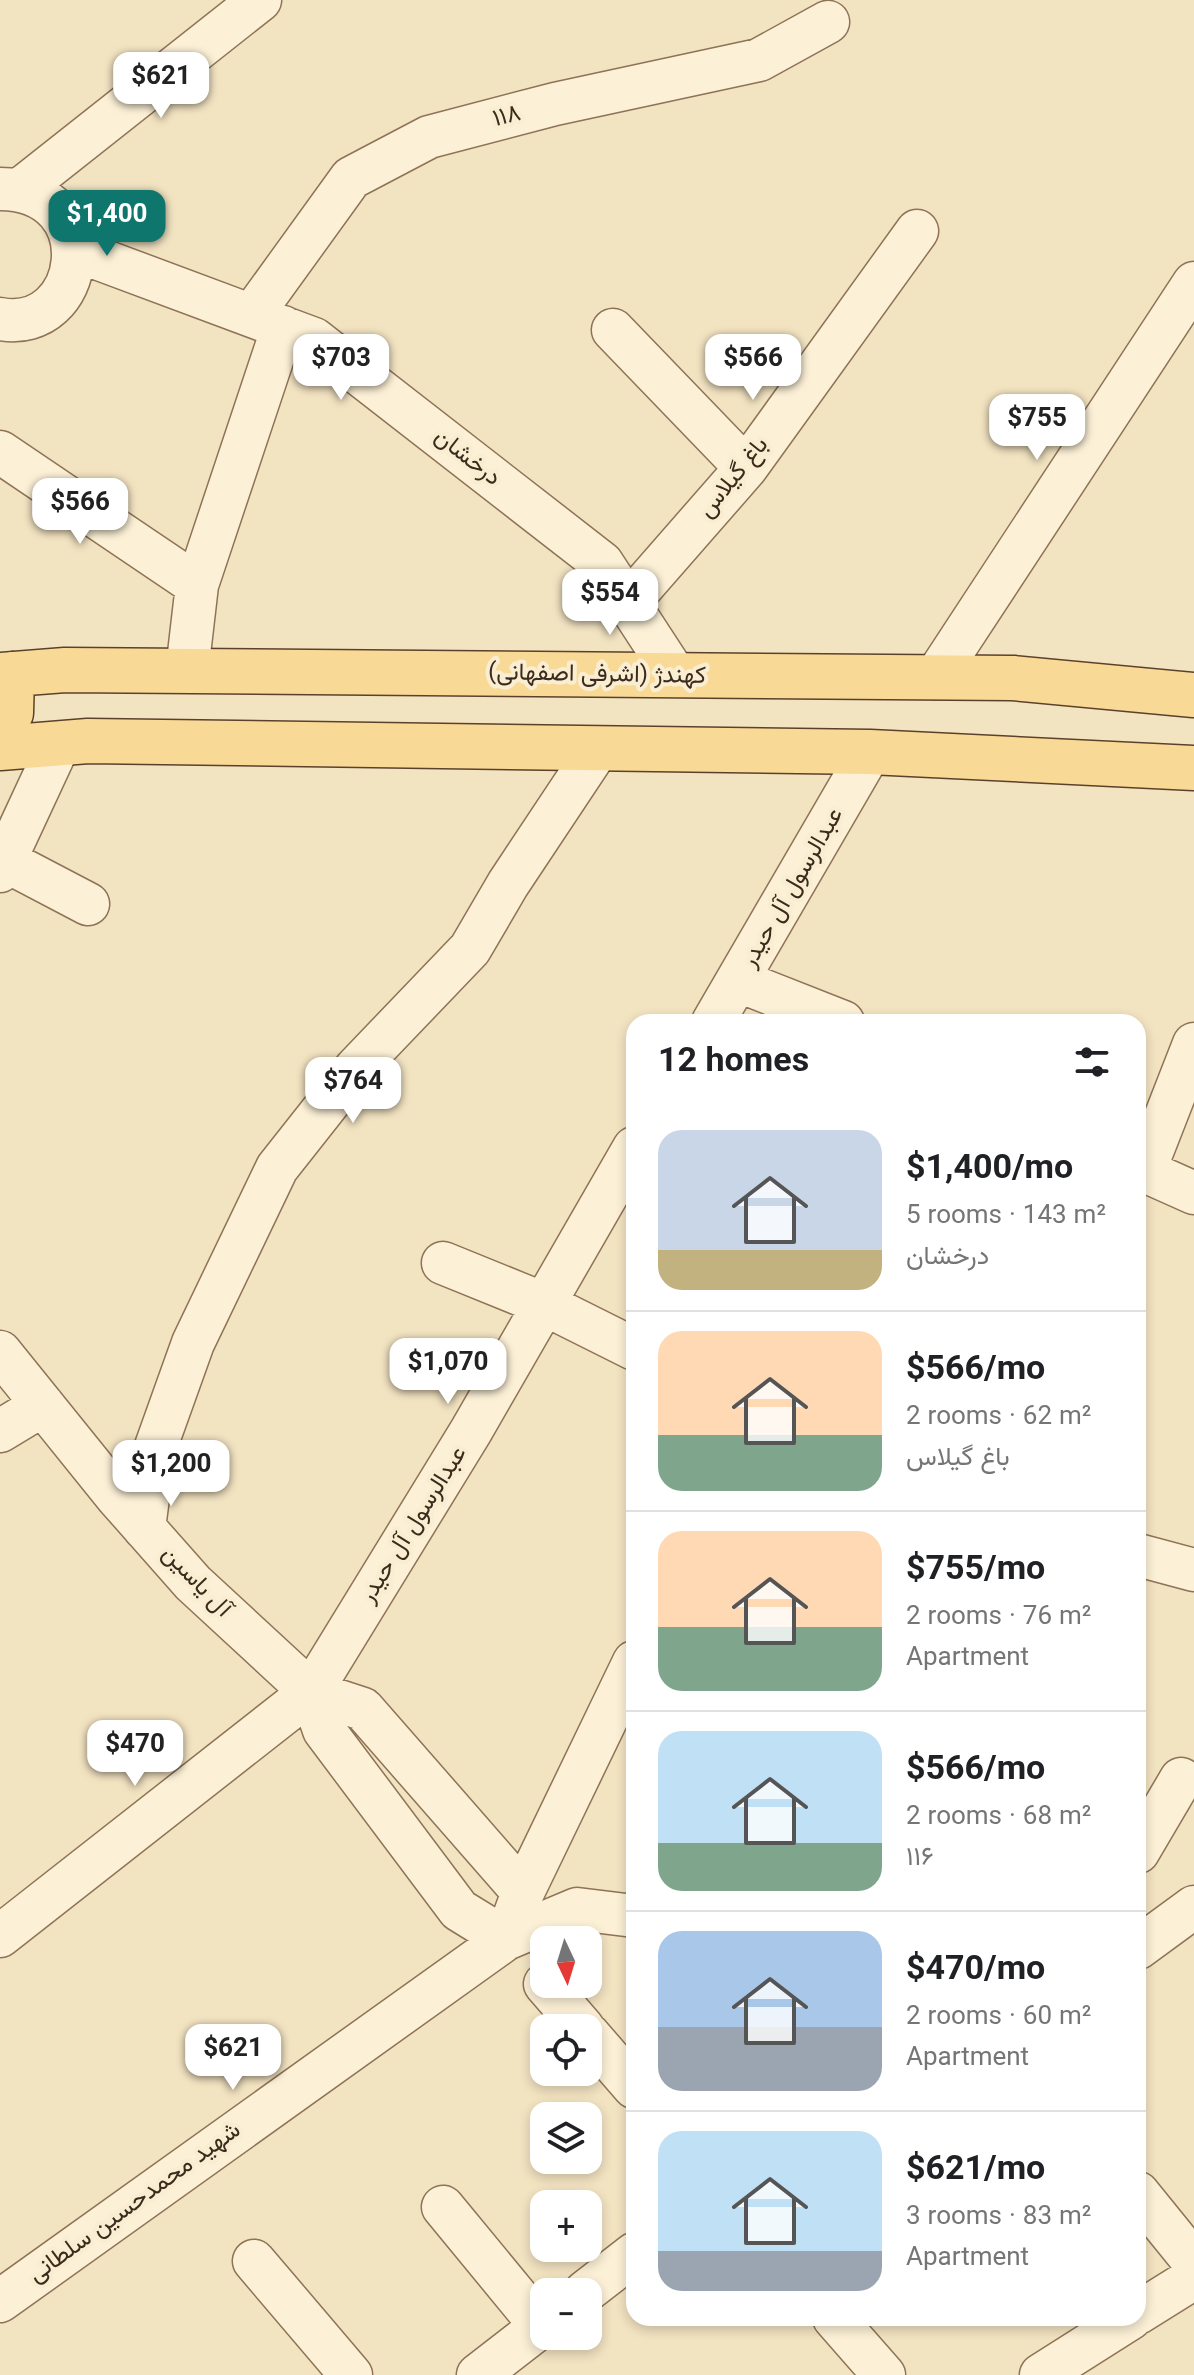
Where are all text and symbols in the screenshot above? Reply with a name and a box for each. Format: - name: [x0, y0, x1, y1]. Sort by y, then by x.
- pin: $621: [114, 52, 208, 120]
- text: $621: [131, 57, 191, 98]
- street label: ۱۱۸: [489, 95, 525, 139]
- pin: $1,400: [42, 190, 172, 258]
- text: $1,400: [67, 195, 147, 236]
- pin: $703: [294, 334, 388, 402]
- pin: $566: [706, 334, 800, 402]
- text: $703: [311, 339, 371, 380]
- text: $566: [723, 339, 783, 380]
- pin: $755: [990, 394, 1084, 462]
- text: $755: [1007, 399, 1067, 440]
- street label: درخشان: [425, 419, 509, 497]
- street label: باغ گیلاس: [689, 429, 779, 527]
- pin: $566: [33, 478, 127, 546]
- text: $566: [50, 483, 110, 524]
- pin: $554: [563, 569, 657, 637]
- text: $554: [580, 574, 640, 615]
- street label: کهندژ (اشرفی اصفهانی): [488, 654, 706, 696]
- street label: عبدالرسول آل حیدر: [731, 801, 854, 976]
- text: 12 homes: [658, 1036, 809, 1089]
- icon: filters: [1070, 1040, 1114, 1084]
- pin: $764: [306, 1057, 400, 1125]
- text: $764: [323, 1062, 383, 1103]
- text: $1,400/mo: [906, 1143, 1073, 1196]
- icon: home: [722, 1162, 818, 1258]
- text: 5 rooms · 143 m²: [906, 1196, 1106, 1237]
- text: درخشان: [906, 1237, 989, 1278]
- pin: $1,070: [383, 1338, 513, 1406]
- text: $1,070: [408, 1343, 488, 1384]
- text: $566/mo: [906, 1344, 1045, 1397]
- icon: home: [722, 1363, 818, 1459]
- text: 2 rooms · 62 m²: [906, 1397, 1091, 1438]
- text: باغ گیلاس: [906, 1438, 1010, 1479]
- street label: عبدالرسول آل حیدر: [350, 1439, 478, 1612]
- pin: $1,200: [106, 1440, 236, 1508]
- text: $1,200: [131, 1445, 211, 1486]
- street label: آل یاسین: [152, 1537, 242, 1629]
- text: $755/mo: [906, 1544, 1045, 1597]
- icon: home: [722, 1563, 818, 1659]
- text: 2 rooms · 76 m²: [906, 1597, 1091, 1638]
- text: Apartment: [906, 1638, 1029, 1679]
- pin: $470: [88, 1720, 182, 1788]
- text: $470: [105, 1725, 165, 1766]
- text: $566/mo: [906, 1744, 1045, 1797]
- icon: home: [722, 1763, 818, 1859]
- text: 2 rooms · 68 m²: [906, 1797, 1091, 1838]
- text: ۱۱۶: [906, 1838, 934, 1879]
- north arrow: [530, 1926, 602, 1998]
- map controls: [530, 1926, 602, 2350]
- text: $470/mo: [906, 1944, 1045, 1997]
- icon: home: [722, 1963, 818, 2059]
- text: 2 rooms · 60 m²: [906, 1997, 1091, 2038]
- button: locate: [530, 2014, 602, 2086]
- pin: $621: [186, 2024, 280, 2092]
- text: $621: [203, 2029, 263, 2070]
- text: Apartment: [906, 2038, 1029, 2079]
- button: layers: [530, 2102, 602, 2174]
- street label: شهید محمدحسین سلطانی: [20, 2113, 250, 2293]
- text: $621/mo: [906, 2144, 1045, 2197]
- icon: home: [722, 2163, 818, 2259]
- button: +: [530, 2190, 602, 2262]
- text: 3 rooms · 83 m²: [906, 2197, 1091, 2238]
- text: Apartment: [906, 2238, 1029, 2279]
- button: −: [530, 2278, 602, 2350]

